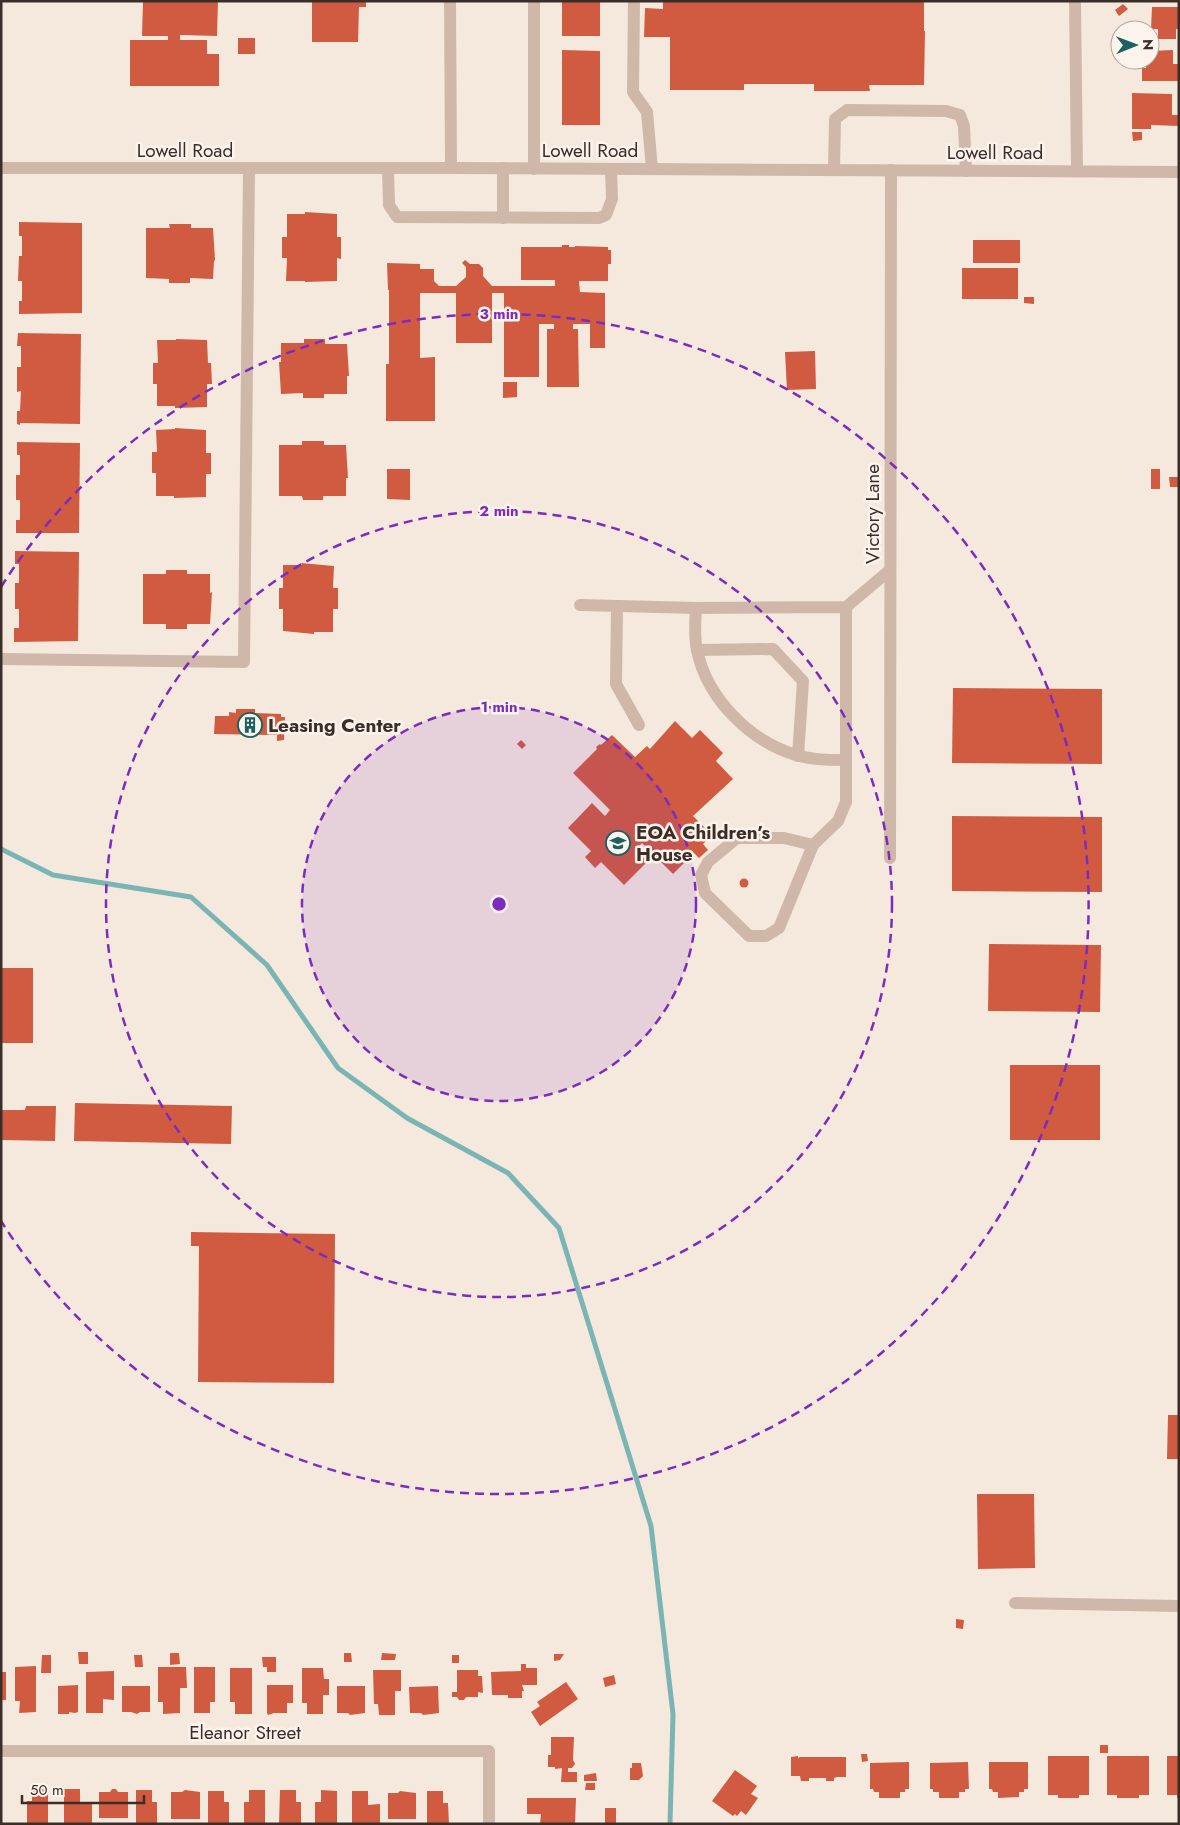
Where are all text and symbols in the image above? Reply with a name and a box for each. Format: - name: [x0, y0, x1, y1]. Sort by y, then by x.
- north arrow: [1110, 20, 1160, 70]
- text: N: [1138, 39, 1158, 51]
- street label: Lowell Road: [137, 137, 233, 164]
- street label: Lowell Road: [542, 137, 638, 164]
- street label: Lowell Road: [947, 139, 1043, 166]
- text: 3 min: [480, 303, 518, 325]
- street label: Victory Lane: [859, 464, 886, 564]
- text: 2 min: [479, 500, 519, 522]
- text: 1 min: [480, 696, 518, 718]
- building icon: Leasing Center: [237, 712, 263, 738]
- place label: Leasing Center: [268, 712, 401, 739]
- place label: EOA Children’s House: [636, 819, 771, 868]
- school or university icon: EOA Children’s House: [605, 830, 631, 856]
- centre of rings: [490, 895, 508, 913]
- street label: Eleanor Street: [189, 1719, 301, 1746]
- scale bar: [22, 1772, 145, 1804]
- text: 50 m: [30, 1779, 64, 1801]

